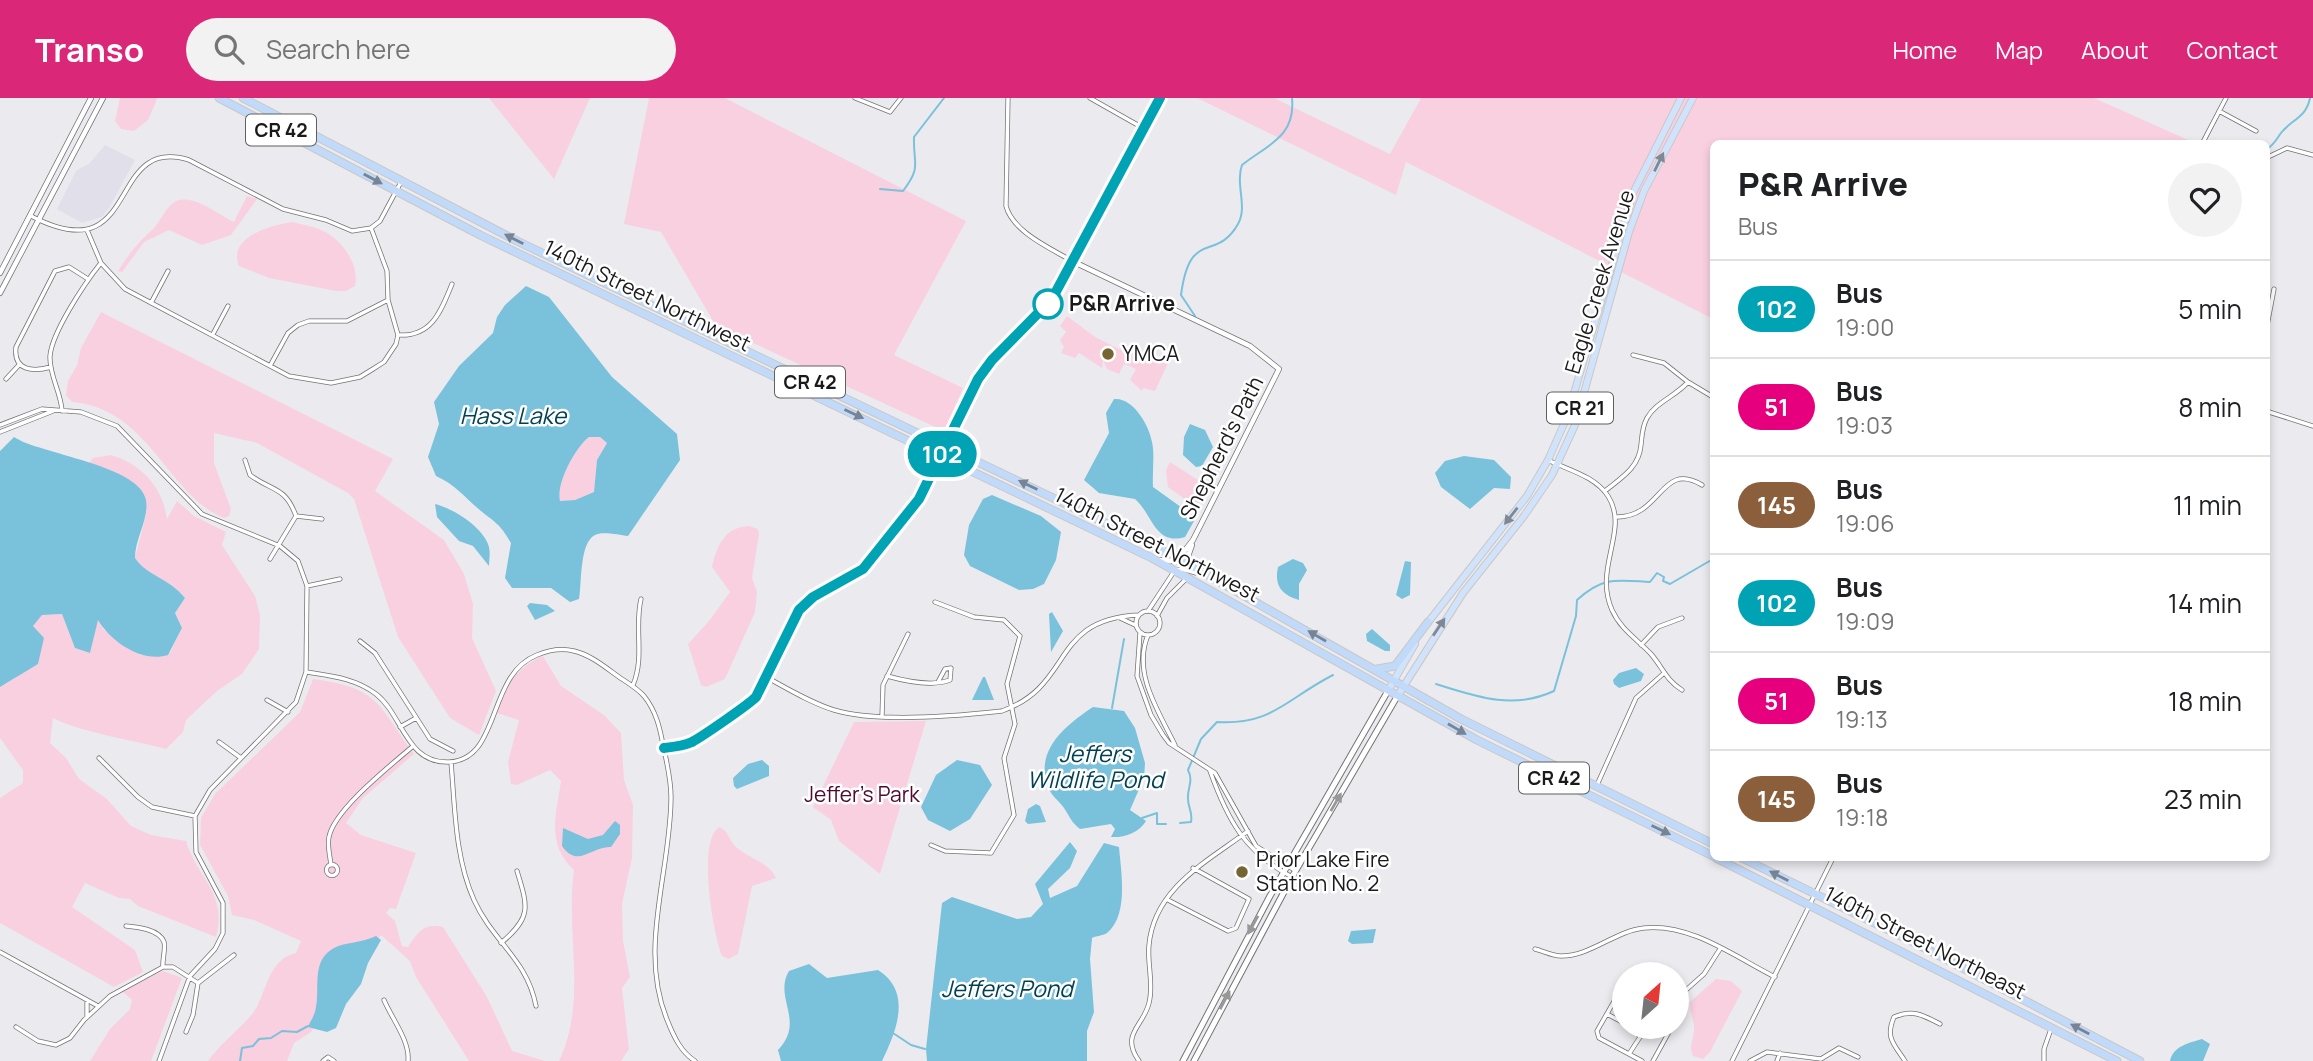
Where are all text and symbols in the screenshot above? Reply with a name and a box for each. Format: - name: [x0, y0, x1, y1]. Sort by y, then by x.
- search box: [186, 18, 676, 81]
- text: Transo: [35, 27, 144, 72]
- icon: search: [210, 30, 248, 68]
- text: Search here: [266, 31, 411, 67]
- text: Home: [1892, 33, 1957, 66]
- text: Map: [1995, 33, 2043, 66]
- text: About: [2081, 33, 2149, 66]
- text: Contact: [2187, 33, 2278, 66]
- road number: CR 42: [246, 114, 316, 146]
- one-way arrow: [1653, 152, 1665, 172]
- text: P&R Arrive: [1738, 161, 1908, 206]
- button: heart: [2168, 163, 2242, 237]
- one-way arrow: [363, 173, 383, 185]
- street label: Eagle Creek Avenue: [1558, 186, 1640, 377]
- text: Bus: [1738, 210, 1778, 242]
- one-way arrow: [504, 233, 524, 245]
- street label: 140th Street Northwest: [539, 233, 756, 357]
- text: Bus: [1836, 275, 1883, 311]
- marker: P&R Arrive: [1033, 289, 1063, 319]
- place label: P&R Arrive: [1069, 289, 1175, 317]
- text: 5 min: [2178, 291, 2242, 327]
- text: 102: [1756, 292, 1797, 325]
- text: 19:00: [1836, 311, 1894, 343]
- place label: YMCA: [1122, 339, 1179, 367]
- marker: YMCA: [1100, 346, 1116, 362]
- road number: CR 42: [775, 366, 845, 398]
- street label: Shepherd's Path: [1173, 371, 1269, 524]
- text: Bus: [1836, 373, 1883, 409]
- text: 8 min: [2178, 389, 2242, 425]
- text: 51: [1764, 390, 1789, 423]
- road number: CR 21: [1547, 392, 1613, 424]
- water label: Hass Lake: [460, 399, 568, 431]
- one-way arrow: [844, 409, 864, 420]
- text: 19:03: [1836, 409, 1893, 441]
- line badge: 102: [902, 431, 982, 477]
- text: 102: [922, 437, 962, 470]
- text: Bus: [1836, 471, 1883, 507]
- one-way arrow: [1018, 479, 1038, 490]
- street label: 140th Street Northwest: [1050, 480, 1265, 608]
- text: 11 min: [2173, 487, 2242, 523]
- text: 145: [1757, 488, 1796, 521]
- one-way arrow: [1503, 507, 1518, 525]
- text: 19:06: [1836, 507, 1894, 539]
- text: Bus: [1836, 569, 1883, 605]
- text: 14 min: [2168, 585, 2242, 621]
- text: 102: [1756, 586, 1797, 619]
- text: 19:09: [1836, 605, 1894, 637]
- one-way arrow: [1432, 618, 1445, 637]
- one-way arrow: [1307, 630, 1326, 642]
- text: Bus: [1836, 667, 1883, 703]
- text: 18 min: [2168, 683, 2242, 719]
- text: 51: [1764, 684, 1789, 717]
- text: 19:13: [1836, 703, 1888, 735]
- one-way arrow: [1448, 723, 1467, 735]
- water label: Jeffers Wildlife Pond: [1027, 737, 1167, 795]
- road number: CR 42: [1519, 762, 1589, 793]
- text: Bus: [1836, 765, 1883, 801]
- park label: Jeffer's Park: [804, 780, 920, 808]
- text: 23 min: [2164, 781, 2242, 817]
- text: 145: [1757, 782, 1796, 815]
- one-way arrow: [1330, 792, 1342, 811]
- text: 19:18: [1836, 801, 1888, 833]
- one-way arrow: [1651, 825, 1671, 836]
- place label: Prior Lake Fire Station No. 2: [1256, 845, 1390, 897]
- marker: Prior Lake Fire Station No. 2: [1234, 864, 1250, 880]
- one-way arrow: [1769, 870, 1789, 881]
- street label: 140th Street Northeast: [1820, 879, 2031, 1005]
- one-way arrow: [1247, 916, 1259, 935]
- north arrow: [1612, 962, 1689, 1040]
- map controls: [1612, 962, 1689, 1039]
- water label: Jeffers Pond: [941, 972, 1076, 1004]
- one-way arrow: [1219, 990, 1231, 1010]
- one-way arrow: [2070, 1024, 2090, 1035]

